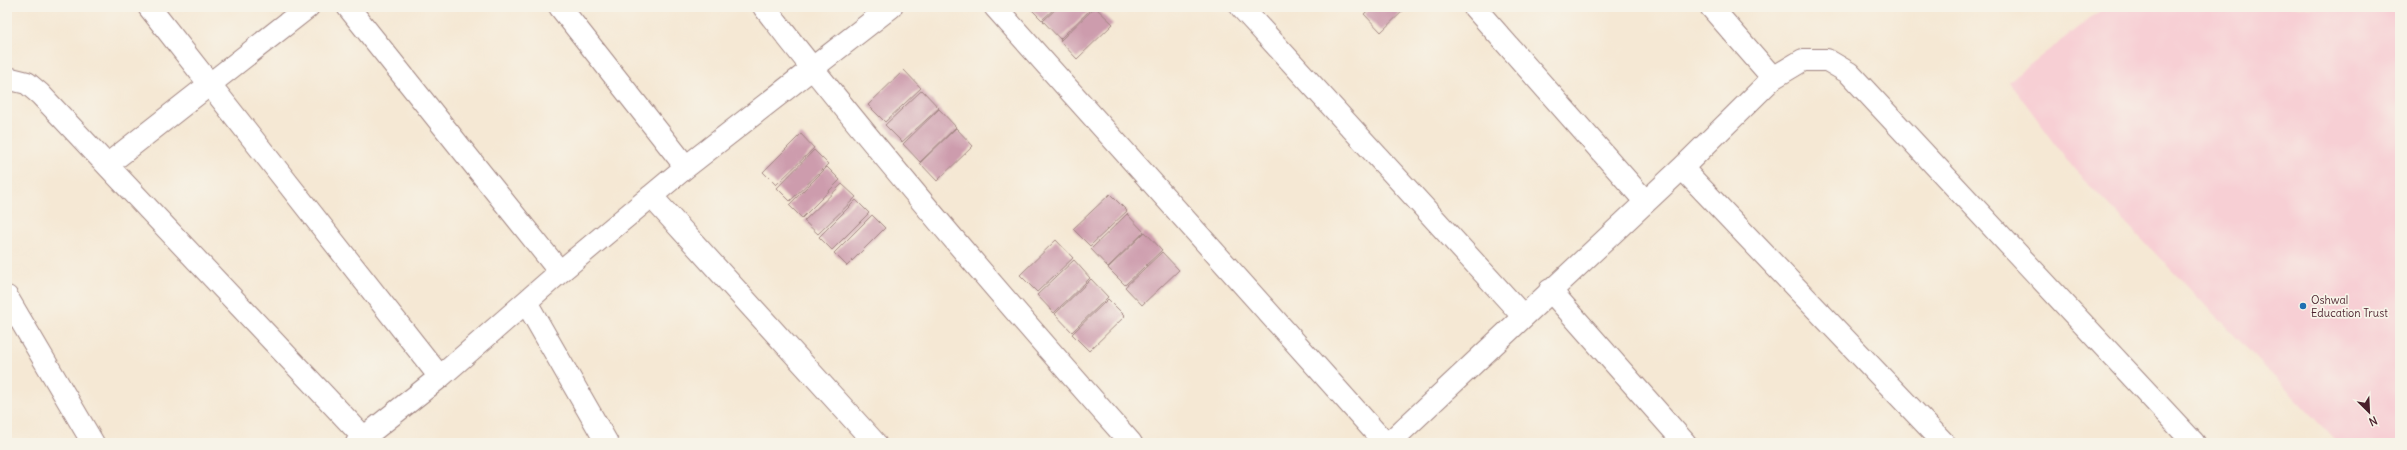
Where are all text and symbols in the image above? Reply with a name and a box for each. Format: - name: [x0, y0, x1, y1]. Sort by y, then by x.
- place label: Oshwal Education Trust: [2311, 293, 2388, 320]
- marker: Oshwal Education Trust: [2298, 301, 2308, 311]
- north arrow: [2349, 392, 2389, 432]
- text: N: [2367, 413, 2379, 429]

